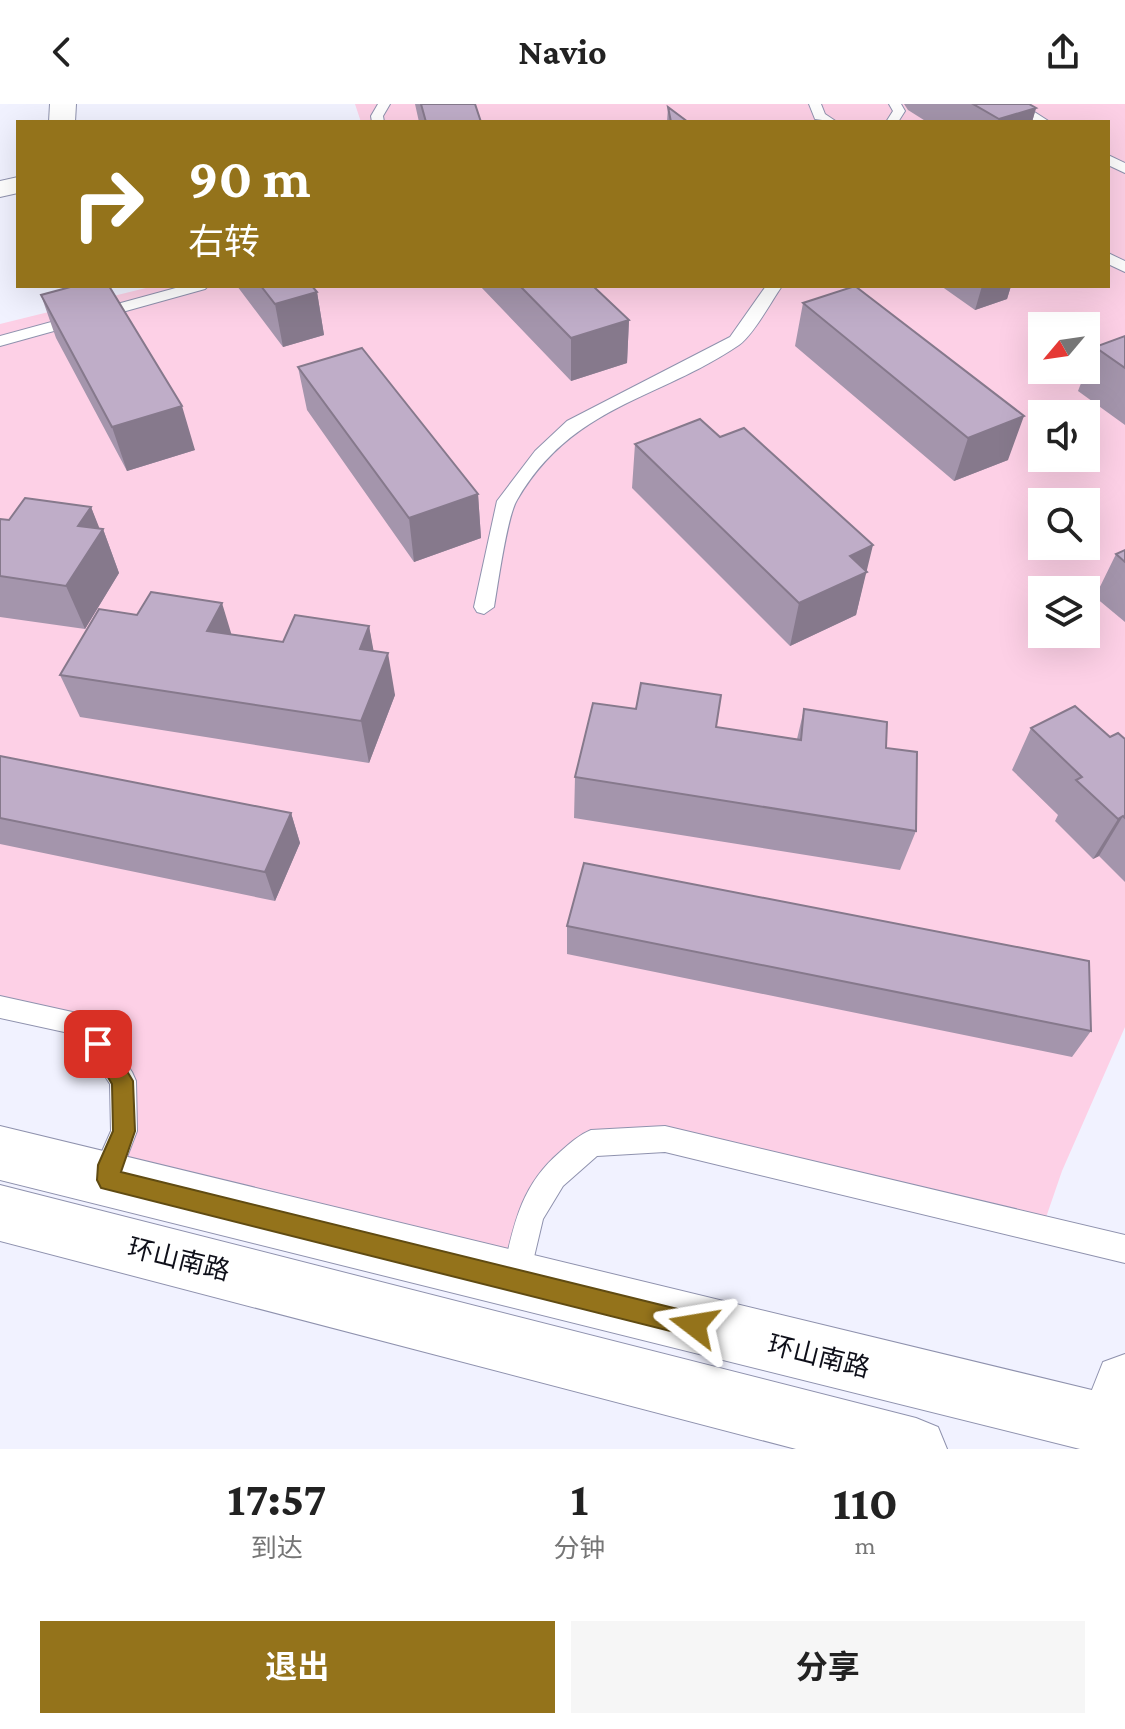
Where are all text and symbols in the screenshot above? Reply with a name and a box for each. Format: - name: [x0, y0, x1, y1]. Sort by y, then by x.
- icon: back: [40, 30, 84, 74]
- icon: share: [1041, 30, 1085, 74]
- text: Navio: [518, 32, 607, 72]
- text: 90 m: [188, 147, 311, 209]
- icon: right: [56, 152, 160, 256]
- text: 右转: [188, 222, 260, 262]
- north arrow: [1028, 312, 1100, 384]
- map controls: [1028, 312, 1100, 648]
- button: sound: [1028, 400, 1100, 472]
- button: search: [1028, 488, 1100, 560]
- button: layers: [1028, 576, 1100, 648]
- pin: [64, 1010, 132, 1078]
- icon: arrive: [76, 1022, 120, 1066]
- street label: 环山南路: [125, 1233, 233, 1286]
- position arrow: [652, 1283, 736, 1367]
- street label: 环山南路: [765, 1330, 873, 1383]
- text: 17:57: [227, 1472, 326, 1525]
- text: 1: [571, 1472, 589, 1525]
- text: 110: [833, 1476, 898, 1529]
- text: m: [855, 1531, 876, 1560]
- text: 到达: [251, 1534, 303, 1563]
- text: 分钟: [554, 1534, 606, 1563]
- button: 退出: [40, 1621, 555, 1713]
- button: 分享: [571, 1621, 1085, 1713]

